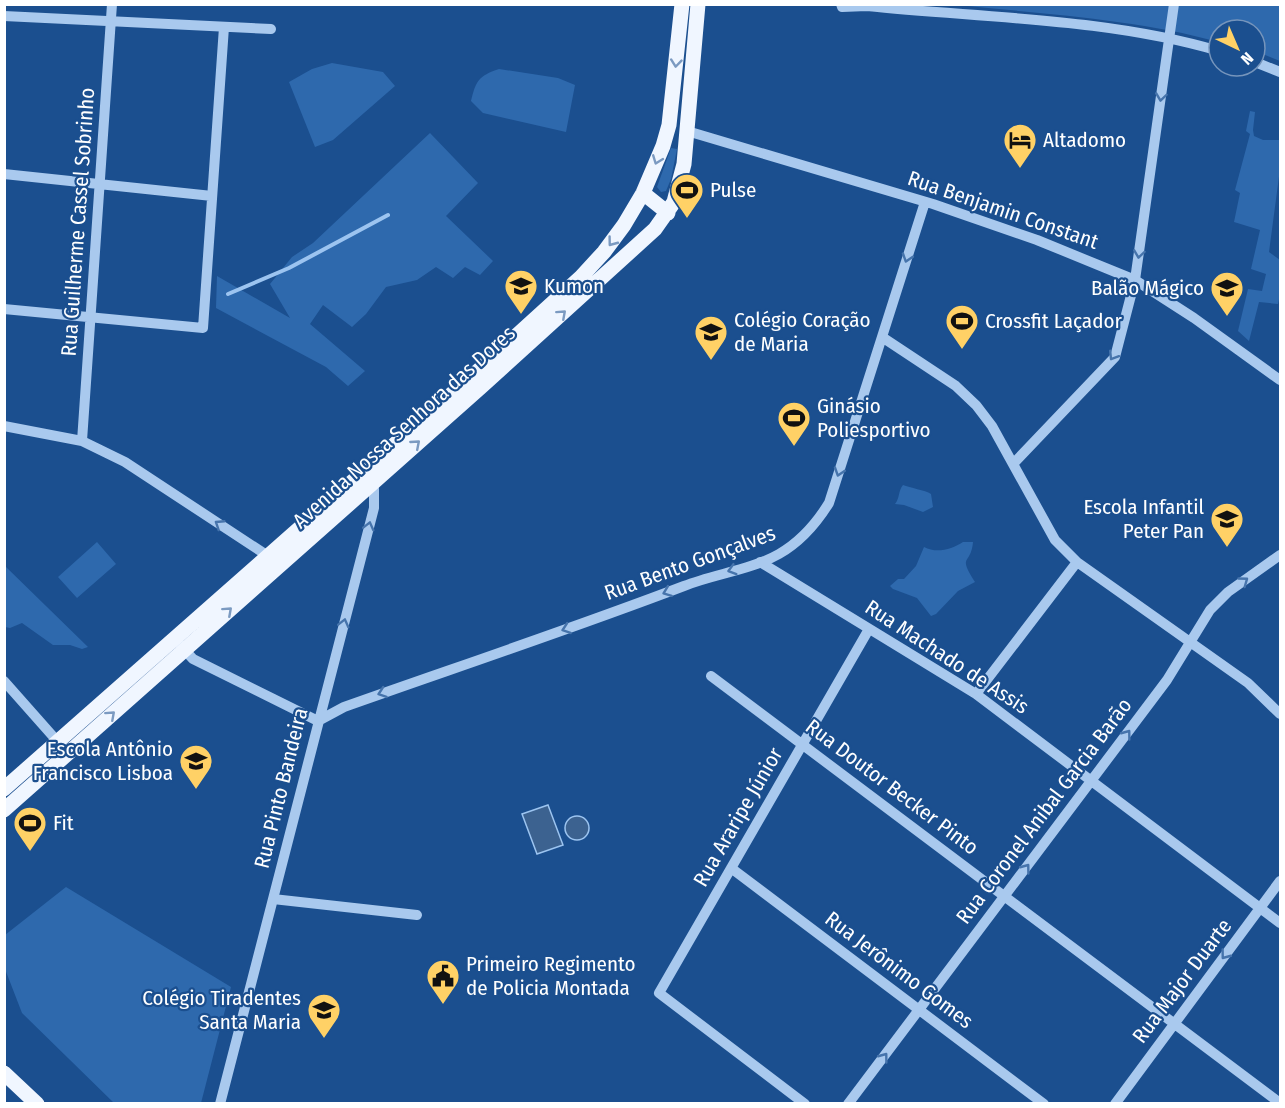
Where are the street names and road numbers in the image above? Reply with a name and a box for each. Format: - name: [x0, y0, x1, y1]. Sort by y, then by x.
- street label: Rua Guilherme Cassel Sobrinho: [56, 87, 100, 357]
- street label: Rua Benjamin Constant: [904, 165, 1102, 255]
- street label: Avenida Nossa Senhora das Dores: [287, 320, 521, 534]
- street label: Rua Bento Gonçalves: [601, 520, 779, 606]
- street label: Rua Machado de Assis: [860, 594, 1034, 720]
- street label: Rua Coronel Anibal Garcia Barão: [951, 693, 1137, 929]
- street label: Rua Pinto Bandeira: [249, 705, 313, 871]
- street label: Rua Doutor Becker Pinto: [800, 713, 984, 861]
- street label: Rua Araripe Júnior: [688, 742, 789, 891]
- street label: Rua Jerônimo Gomes: [820, 906, 978, 1034]
- street label: Rua Major Duarte: [1127, 914, 1237, 1048]

